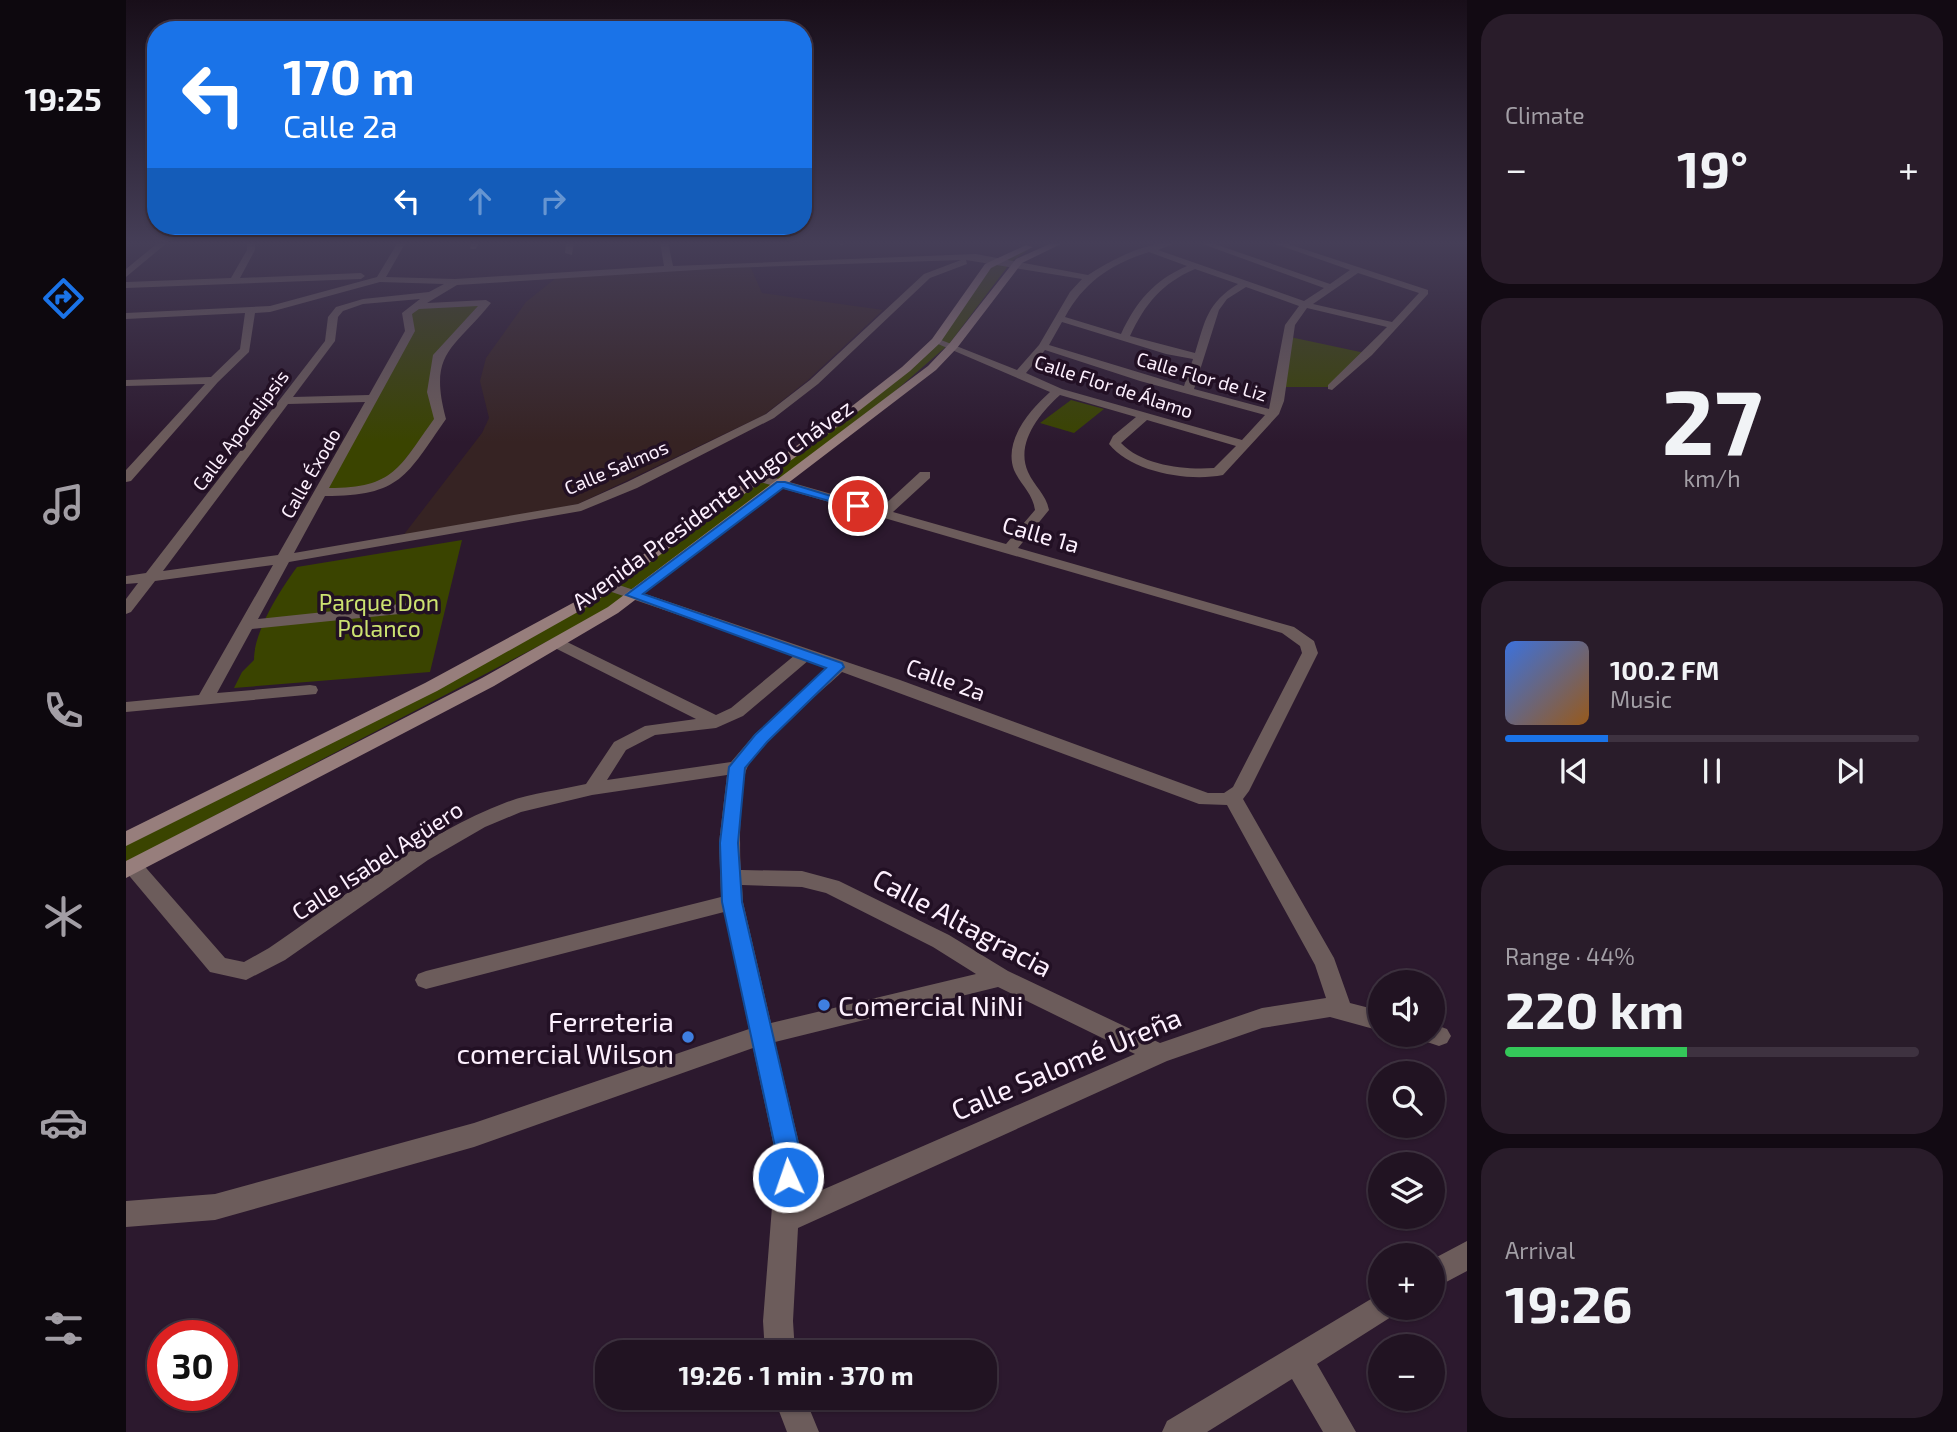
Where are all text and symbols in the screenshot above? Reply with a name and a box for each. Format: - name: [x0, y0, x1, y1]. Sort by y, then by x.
- text: 170 m: [283, 46, 415, 105]
- icon: left: [168, 49, 259, 140]
- text: 19:25: [24, 79, 102, 117]
- text: Climate: [1505, 101, 1585, 129]
- text: Calle 2a: [283, 106, 398, 144]
- text: 19°: [1677, 136, 1748, 198]
- text: −: [1505, 145, 1527, 191]
- text: +: [1898, 145, 1919, 191]
- icon: left: [388, 182, 426, 220]
- icon: ahead: [461, 182, 499, 220]
- icon: right: [534, 182, 572, 220]
- icon: directions: [39, 274, 88, 323]
- street label: Calle Flor de Liz: [1134, 346, 1270, 406]
- street label: Calle Flor de Álamo: [1032, 350, 1196, 422]
- text: 27: [1662, 364, 1762, 473]
- street label: Calle Apocalipsis: [187, 365, 293, 495]
- street label: Avenida Presidente Hugo Chávez: [566, 393, 858, 615]
- street label: Calle Éxodo: [275, 424, 345, 522]
- street label: Calle Salmos: [561, 435, 671, 499]
- text: km/h: [1683, 464, 1741, 492]
- pin: [828, 476, 888, 536]
- icon: music: [39, 480, 88, 529]
- icon: arrive: [839, 487, 877, 525]
- street label: Calle 1a: [999, 510, 1083, 558]
- park label: Parque Don Polanco: [319, 588, 439, 642]
- street label: Calle 2a: [902, 652, 990, 706]
- text: 100.2 FM: [1610, 654, 1719, 685]
- text: Music: [1610, 685, 1672, 713]
- icon: phone: [39, 686, 88, 735]
- icon: previous: [1555, 752, 1593, 790]
- icon: pause: [1693, 752, 1731, 790]
- icon: next: [1831, 752, 1869, 790]
- street label: Calle Isabel Agüero: [286, 794, 468, 926]
- street label: Calle Altagracia: [867, 860, 1059, 984]
- icon: climate: [39, 892, 88, 941]
- text: Range · 44%: [1505, 942, 1635, 970]
- map controls: [1368, 970, 1445, 1411]
- button: sound: [1368, 970, 1445, 1047]
- text: 220 km: [1505, 977, 1684, 1039]
- place label: Comercial NiNi: [838, 988, 1024, 1022]
- marker: Comercial NiNi: [816, 997, 832, 1013]
- street label: Calle Salomé Ureña: [946, 999, 1186, 1127]
- place label: Ferreteria comercial Wilson: [456, 1004, 674, 1070]
- marker: Ferreteria comercial Wilson: [680, 1029, 696, 1045]
- button: search: [1368, 1061, 1445, 1138]
- icon: car: [39, 1098, 88, 1147]
- position arrow: [751, 1140, 825, 1214]
- button: layers: [1368, 1152, 1445, 1229]
- text: Arrival: [1505, 1236, 1575, 1264]
- button: +: [1368, 1243, 1445, 1320]
- text: 19:26: [1505, 1271, 1632, 1333]
- icon: filters: [39, 1304, 88, 1353]
- speed limit sign: 30: [147, 1320, 238, 1411]
- button: −: [1368, 1334, 1445, 1411]
- text: 19:26 · 1 min · 370 m: [678, 1359, 914, 1390]

